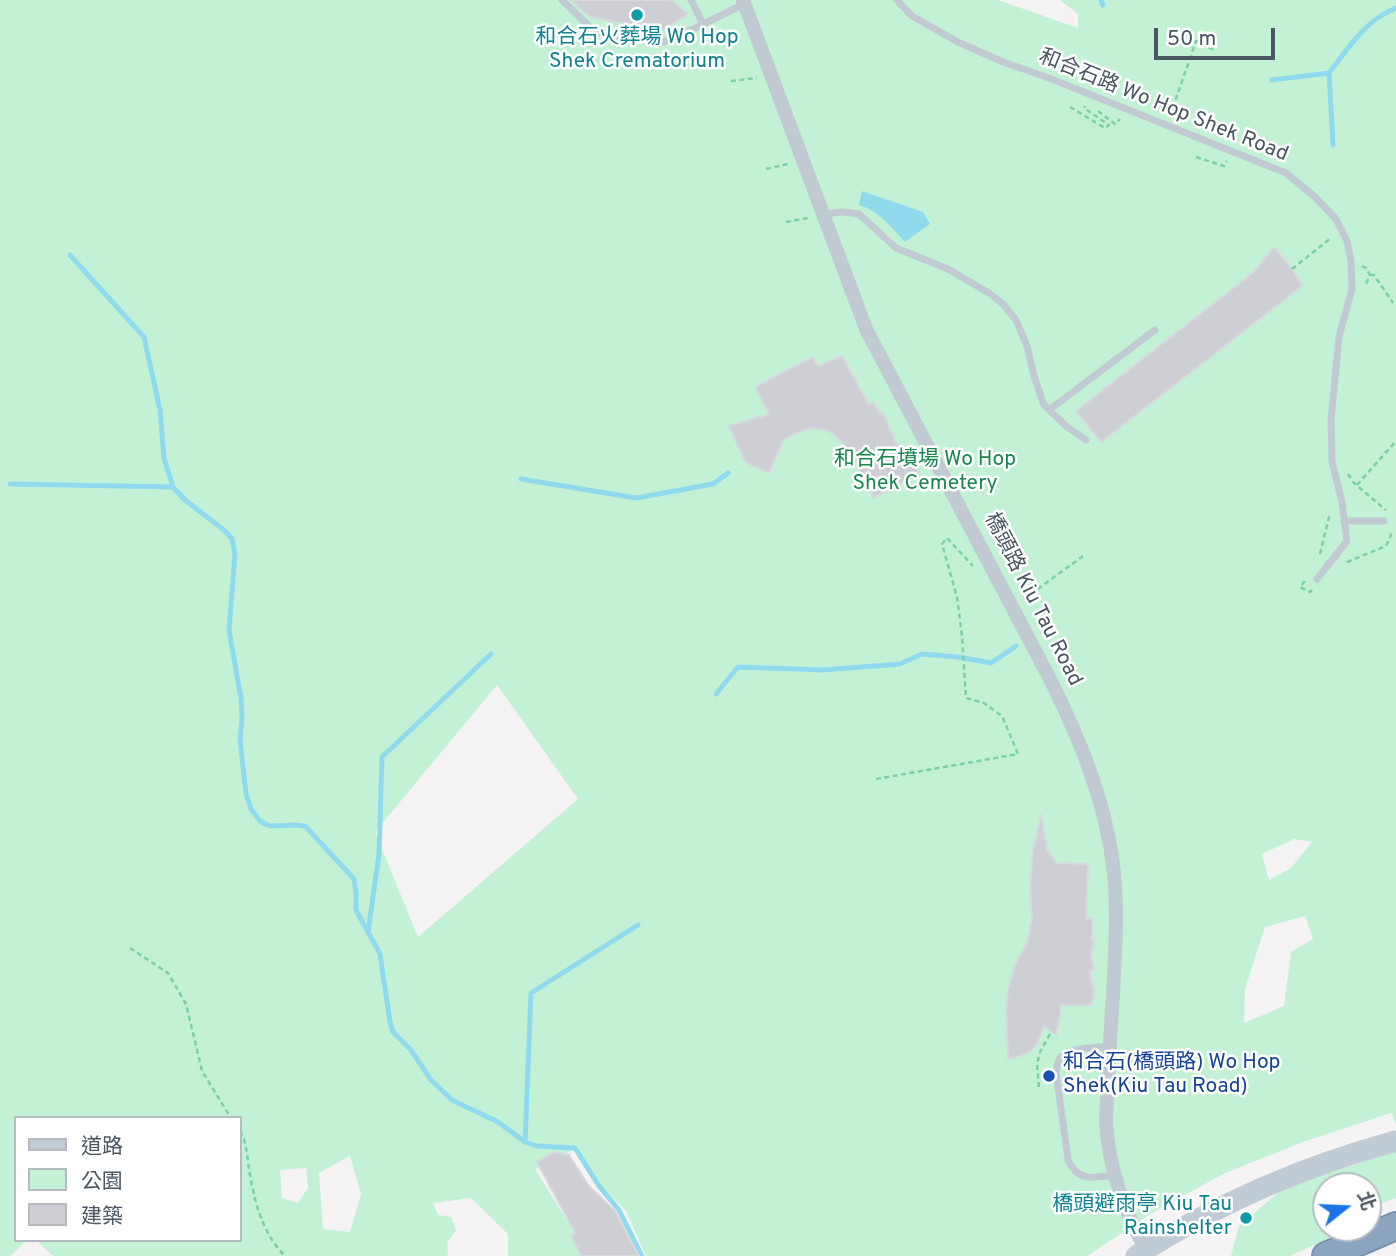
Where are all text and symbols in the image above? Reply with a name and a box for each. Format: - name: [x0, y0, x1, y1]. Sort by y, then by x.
- marker: 和合石火葬場 Wo Hop Shek Crematorium: [629, 7, 645, 23]
- scale bar: [1158, 14, 1279, 58]
- place label: 和合石火葬場 Wo Hop Shek Crematorium: [535, 26, 739, 76]
- text: 50 m: [1167, 26, 1216, 53]
- street label: 和合石路 Wo Hop Shek Road: [1035, 45, 1291, 169]
- park label: 和合石墳場 Wo Hop Shek Cemetery: [834, 448, 1016, 498]
- street label: 橋頭路 Kiu Tau Road: [977, 509, 1087, 691]
- place label: 和合石(橋頭路) Wo Hop Shek(Kiu Tau Road): [1063, 1051, 1280, 1101]
- marker: 和合石(橋頭路) Wo Hop Shek(Kiu Tau Road): [1041, 1068, 1057, 1084]
- legend: [14, 1116, 242, 1242]
- text: 道路: [81, 1134, 123, 1161]
- text: 公園: [81, 1169, 123, 1196]
- north arrow: [1312, 1172, 1382, 1242]
- text: 北: [1351, 1188, 1379, 1214]
- place label: 橋頭避雨亭 Kiu Tau Rainshelter: [1052, 1193, 1232, 1243]
- text: 建築: [81, 1204, 123, 1231]
- marker: 橋頭避雨亭 Kiu Tau Rainshelter: [1238, 1210, 1254, 1226]

